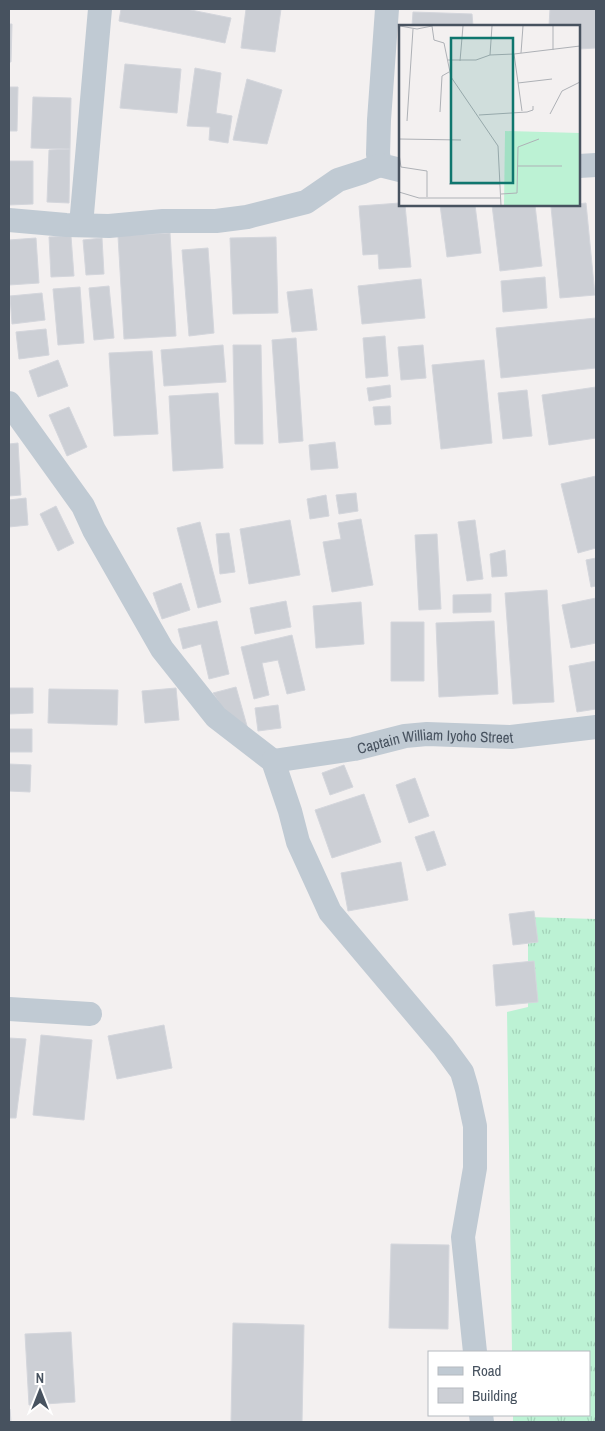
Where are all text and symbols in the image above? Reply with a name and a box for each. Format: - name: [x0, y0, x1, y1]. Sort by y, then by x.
- inset map: [399, 25, 580, 206]
- street label: Captain William Iyoho Street: [355, 723, 515, 758]
- legend: [428, 1351, 590, 1416]
- text: Road: [472, 1360, 501, 1381]
- north arrow: [15, 1366, 65, 1416]
- text: N: [36, 1369, 44, 1387]
- text: Building: [472, 1385, 517, 1406]

